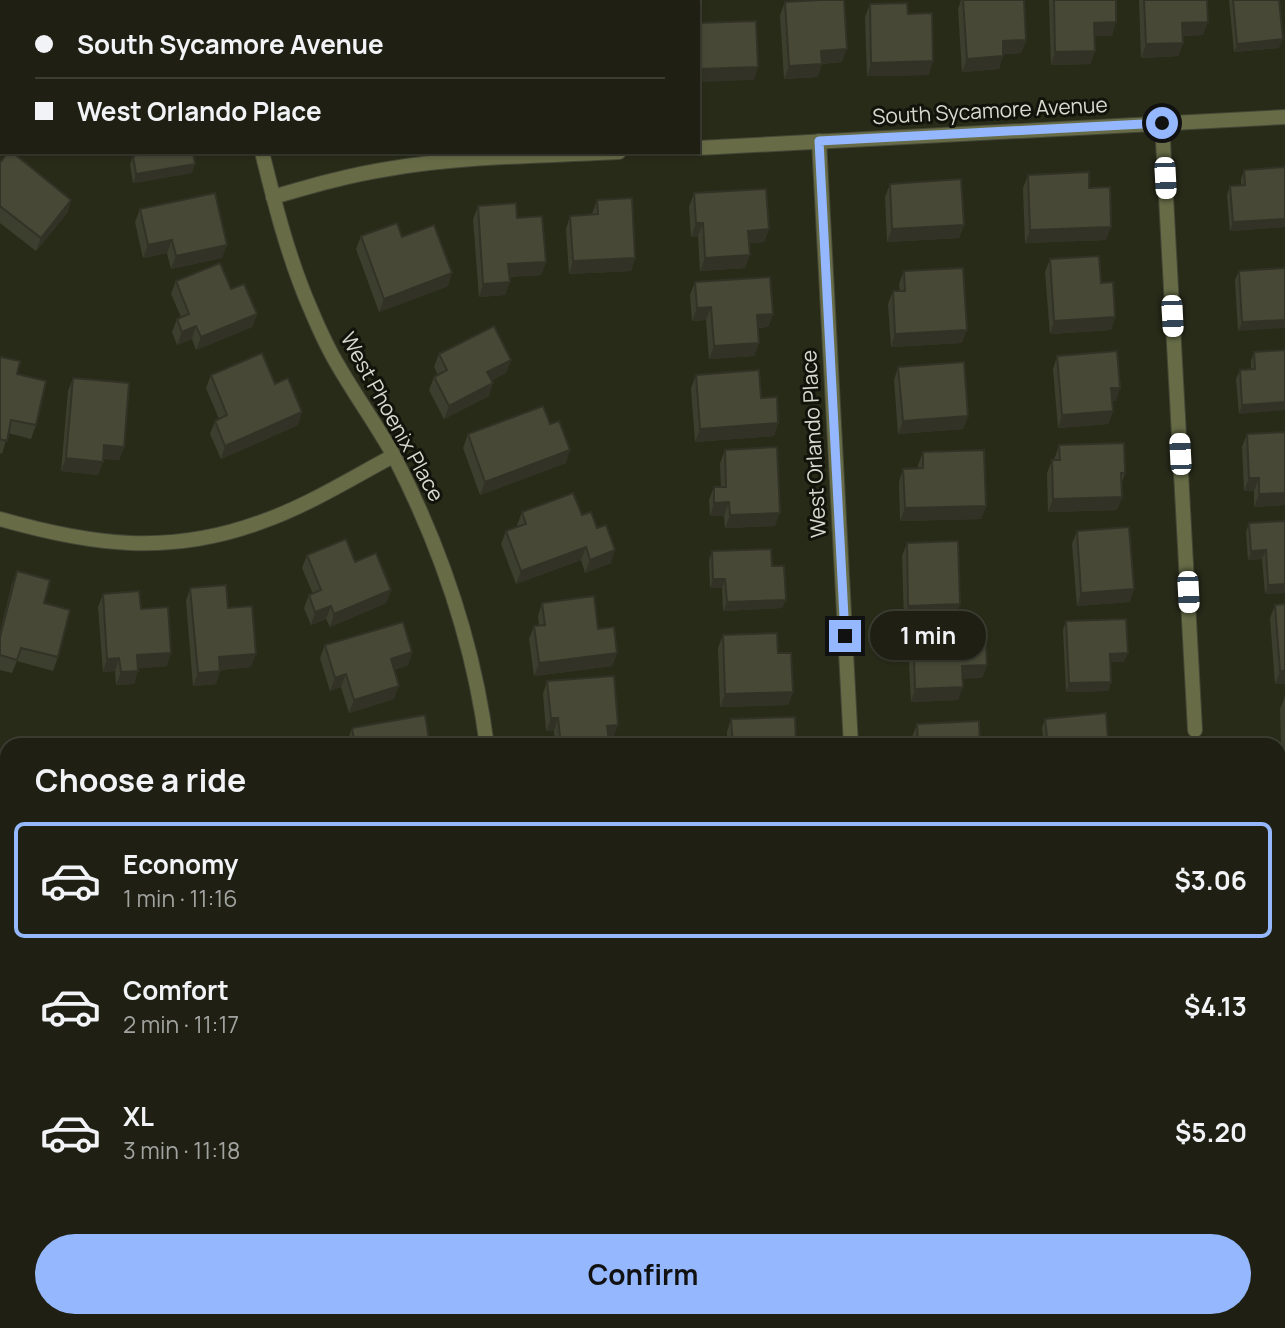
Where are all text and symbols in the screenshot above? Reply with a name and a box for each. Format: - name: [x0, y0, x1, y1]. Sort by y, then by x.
- text: South Sycamore Avenue: [77, 26, 384, 62]
- street label: South Sycamore Avenue: [872, 90, 1108, 130]
- text: West Orlando Place: [77, 93, 322, 129]
- route start: [1146, 107, 1178, 139]
- car: [1154, 156, 1177, 200]
- car: [1161, 294, 1184, 338]
- street label: West Phoenix Place: [335, 327, 451, 506]
- street label: West Orlando Place: [794, 349, 832, 539]
- car: [1169, 432, 1192, 476]
- car: [1177, 570, 1200, 614]
- callout: 1 min: [870, 612, 985, 660]
- text: 1 min: [900, 619, 956, 651]
- route end: [829, 620, 861, 652]
- text: Choose a ride: [35, 758, 246, 802]
- text: Economy: [123, 846, 238, 882]
- icon: car: [39, 849, 102, 912]
- text: $3.06: [1174, 862, 1247, 898]
- text: 1 min · 11:16: [123, 882, 238, 914]
- text: Comfort: [123, 972, 229, 1008]
- icon: car: [39, 975, 102, 1038]
- text: $4.13: [1184, 988, 1247, 1024]
- text: 2 min · 11:17: [123, 1008, 239, 1040]
- text: XL: [123, 1098, 154, 1134]
- icon: car: [39, 1101, 102, 1164]
- text: $5.20: [1175, 1114, 1247, 1150]
- text: 3 min · 11:18: [123, 1134, 240, 1166]
- button: Confirm: [35, 1234, 1251, 1314]

